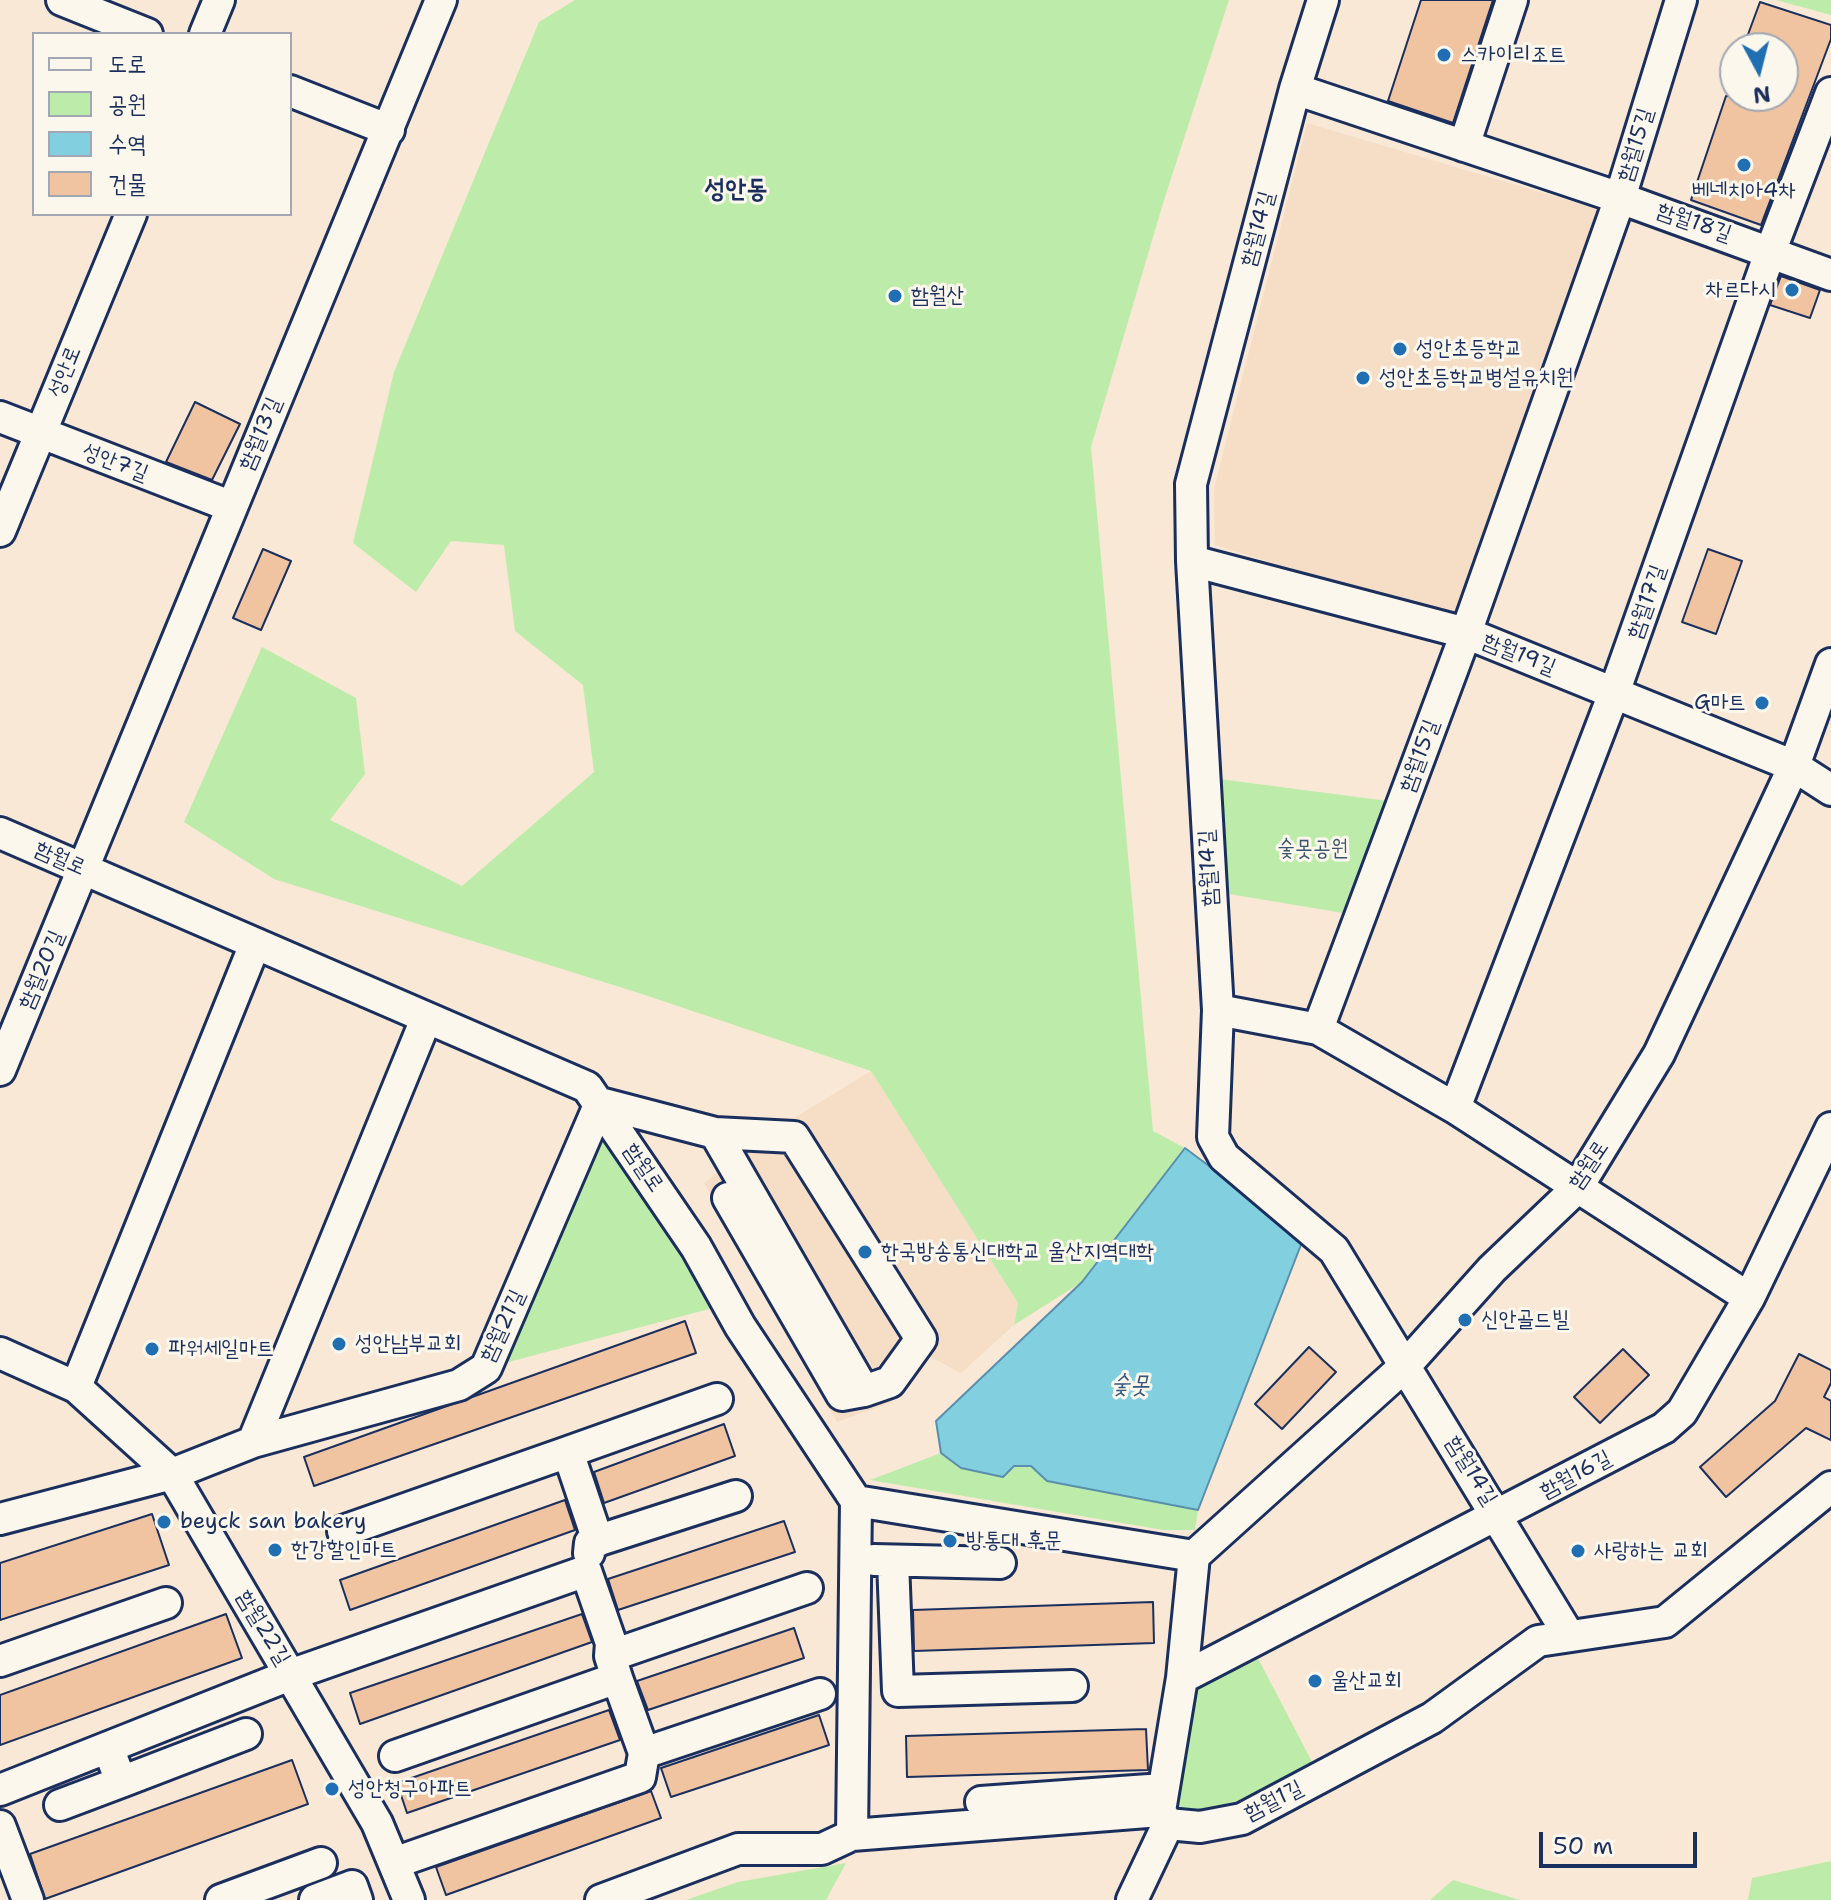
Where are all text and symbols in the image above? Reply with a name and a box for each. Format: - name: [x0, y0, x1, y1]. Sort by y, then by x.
- legend: [32, 32, 292, 216]
- north arrow: [1719, 32, 1799, 112]
- place label: 스카이리조트: [1460, 42, 1566, 68]
- marker: 스카이리조트: [1435, 46, 1453, 64]
- text: 도로: [108, 48, 147, 80]
- text: N: [1751, 79, 1772, 110]
- text: 공원: [108, 88, 147, 120]
- street label: 함월15길: [1612, 105, 1660, 185]
- text: 수역: [108, 128, 147, 160]
- marker: 베네치아4차: [1735, 156, 1753, 174]
- text: 건물: [108, 168, 147, 200]
- district label: 성안동: [705, 174, 767, 206]
- place label: 베네치아4차: [1692, 178, 1796, 204]
- street label: 함월14길: [1235, 189, 1281, 269]
- street label: 함월18길: [1653, 198, 1735, 248]
- place label: 차르다시: [1705, 277, 1776, 303]
- marker: 차르다시: [1783, 281, 1801, 299]
- place label: 함월산: [911, 283, 964, 309]
- marker: 함월산: [886, 287, 904, 305]
- place label: 성안초등학교: [1416, 336, 1522, 362]
- marker: 성안초등학교: [1391, 340, 1409, 358]
- street label: 성안로: [43, 342, 87, 402]
- place label: 성안초등학교병설유치원: [1379, 365, 1574, 391]
- marker: 성안초등학교병설유치원: [1354, 369, 1372, 387]
- street label: 함월13길: [234, 394, 288, 474]
- street label: 성안7길: [78, 438, 152, 488]
- street label: 함월17길: [1622, 562, 1672, 642]
- street label: 함월19길: [1478, 628, 1560, 682]
- place label: G마트: [1694, 690, 1746, 716]
- marker: G마트: [1753, 694, 1771, 712]
- street label: 함월15길: [1395, 716, 1445, 796]
- street label: 함월14길: [1194, 829, 1224, 907]
- street label: 함월로: [30, 836, 90, 882]
- park label: 숯못공원: [1278, 836, 1348, 862]
- street label: 함월20길: [14, 927, 70, 1013]
- street label: 함월로: [1563, 1136, 1615, 1194]
- street label: 함월로: [617, 1139, 669, 1197]
- place label: 한국방송통신대학교 울산지역대학: [881, 1239, 1154, 1265]
- marker: 한국방송통신대학교 울산지역대학: [856, 1243, 874, 1261]
- street label: 함월21길: [475, 1286, 531, 1366]
- place label: 신안골드빌: [1481, 1307, 1570, 1333]
- marker: 신안골드빌: [1456, 1311, 1474, 1329]
- place label: 성안남부교회: [355, 1331, 461, 1357]
- marker: 성안남부교회: [330, 1335, 348, 1353]
- place label: 파워세일마트: [168, 1336, 274, 1362]
- marker: 파워세일마트: [143, 1340, 161, 1358]
- water label: 숯못: [1111, 1372, 1149, 1400]
- street label: 함월14길: [1439, 1431, 1503, 1511]
- street label: 함월16길: [1536, 1445, 1616, 1505]
- place label: beyck san bakery: [180, 1509, 366, 1535]
- marker: beyck san bakery: [155, 1513, 173, 1531]
- place label: 방통대 후문: [966, 1528, 1062, 1554]
- marker: 방통대 후문: [941, 1532, 959, 1550]
- place label: 한강할인마트: [291, 1537, 397, 1563]
- place label: 사랑하는 교회: [1594, 1538, 1708, 1564]
- marker: 한강할인마트: [266, 1541, 284, 1559]
- marker: 사랑하는 교회: [1569, 1542, 1587, 1560]
- street label: 함월22길: [230, 1586, 296, 1670]
- place label: 울산교회: [1331, 1668, 1402, 1694]
- marker: 울산교회: [1306, 1672, 1324, 1690]
- street label: 함월1길: [1240, 1775, 1308, 1827]
- place label: 성안청구아파트: [348, 1776, 472, 1802]
- marker: 성안청구아파트: [323, 1780, 341, 1798]
- scale bar: [1543, 1816, 1701, 1866]
- text: 50 m: [1553, 1830, 1613, 1862]

